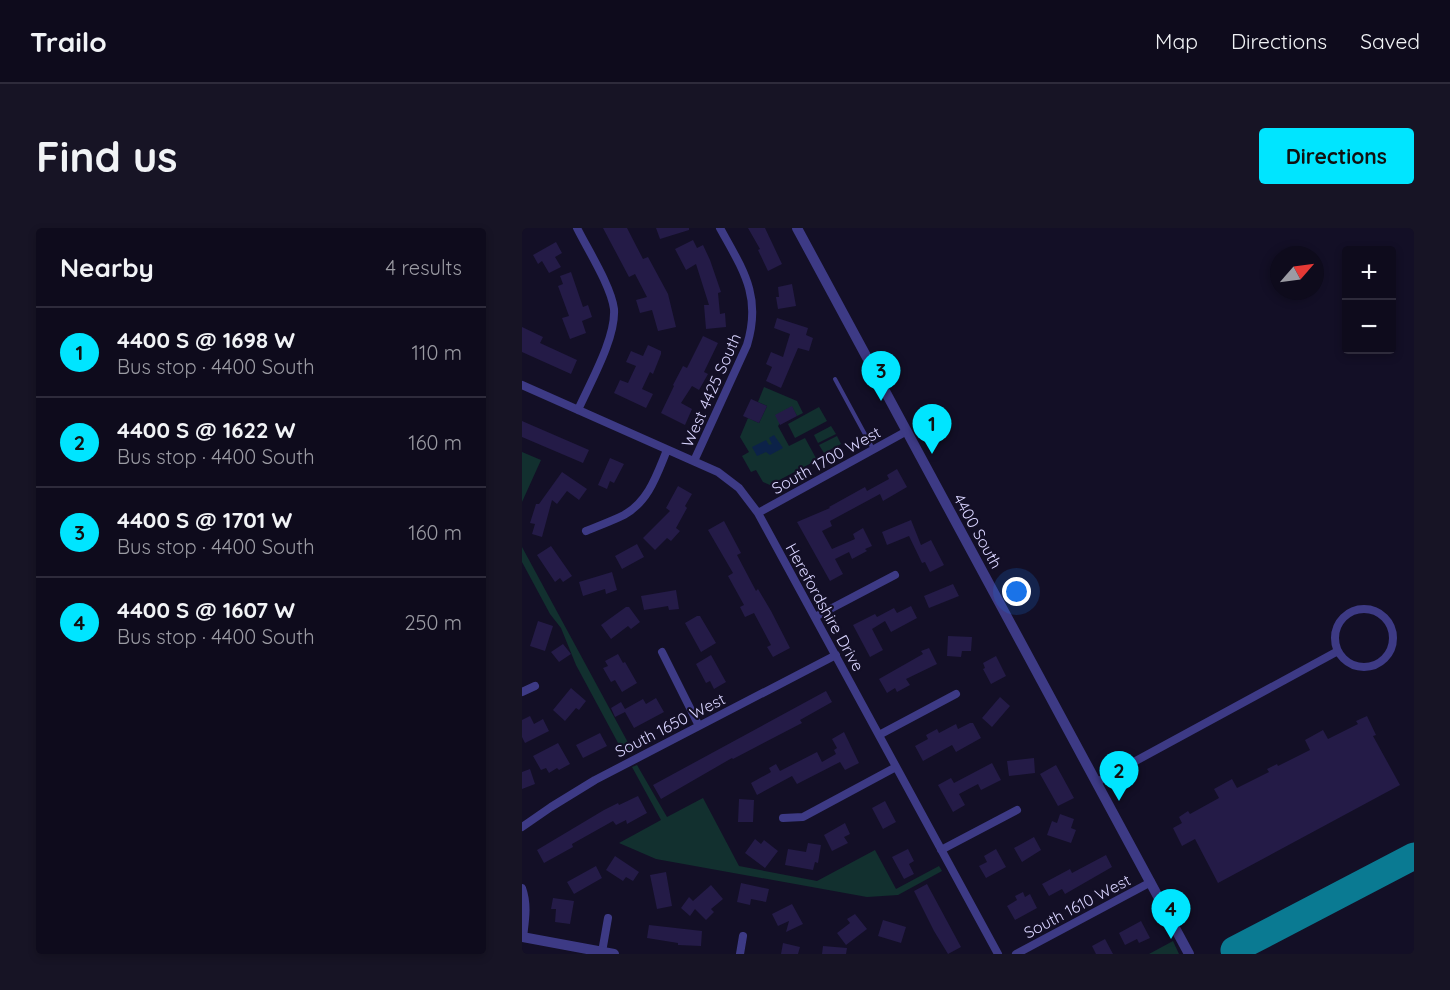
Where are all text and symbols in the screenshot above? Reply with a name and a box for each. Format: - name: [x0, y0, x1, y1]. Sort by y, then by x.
- text: Trailo: [30, 24, 107, 59]
- text: Map: [1155, 28, 1198, 54]
- text: Directions: [1231, 28, 1327, 54]
- text: Saved: [1360, 28, 1420, 54]
- button: Directions: [1259, 128, 1414, 184]
- text: Find us: [36, 130, 178, 183]
- north arrow: [1270, 246, 1324, 300]
- map controls: [1342, 246, 1396, 354]
- button: +: [1342, 246, 1396, 300]
- text: Nearby: [60, 251, 154, 284]
- text: 4 results: [386, 255, 462, 280]
- button: −: [1342, 300, 1396, 354]
- text: 4400 S @ 1698 W: [117, 326, 295, 354]
- street label: West 4425 South: [677, 330, 745, 450]
- text: 1: [76, 340, 83, 365]
- text: 110 m: [412, 340, 462, 365]
- pin: 3: [862, 352, 900, 401]
- text: Bus stop · 4400 South: [117, 354, 315, 379]
- pin: 1: [912, 404, 952, 454]
- text: 4400 S @ 1622 W: [117, 416, 295, 444]
- street label: South 1700 West: [768, 422, 884, 498]
- text: 2: [74, 430, 85, 455]
- text: 160 m: [408, 430, 462, 455]
- text: Bus stop · 4400 South: [117, 444, 315, 469]
- street label: 4400 South: [949, 490, 1007, 572]
- text: 4400 S @ 1701 W: [117, 506, 292, 534]
- text: 3: [74, 520, 85, 545]
- text: 160 m: [408, 520, 462, 545]
- text: Bus stop · 4400 South: [117, 534, 315, 559]
- street label: Herefordshire Drive: [781, 539, 869, 675]
- your location: [1002, 577, 1031, 606]
- text: 4400 S @ 1607 W: [117, 596, 295, 624]
- text: 4: [74, 610, 85, 635]
- text: 250 m: [404, 610, 462, 635]
- text: Bus stop · 4400 South: [117, 624, 315, 649]
- street label: South 1650 West: [612, 689, 728, 761]
- pin: 2: [1100, 752, 1138, 801]
- street label: South 1610 West: [1020, 869, 1134, 943]
- pin: 4: [1152, 890, 1190, 939]

